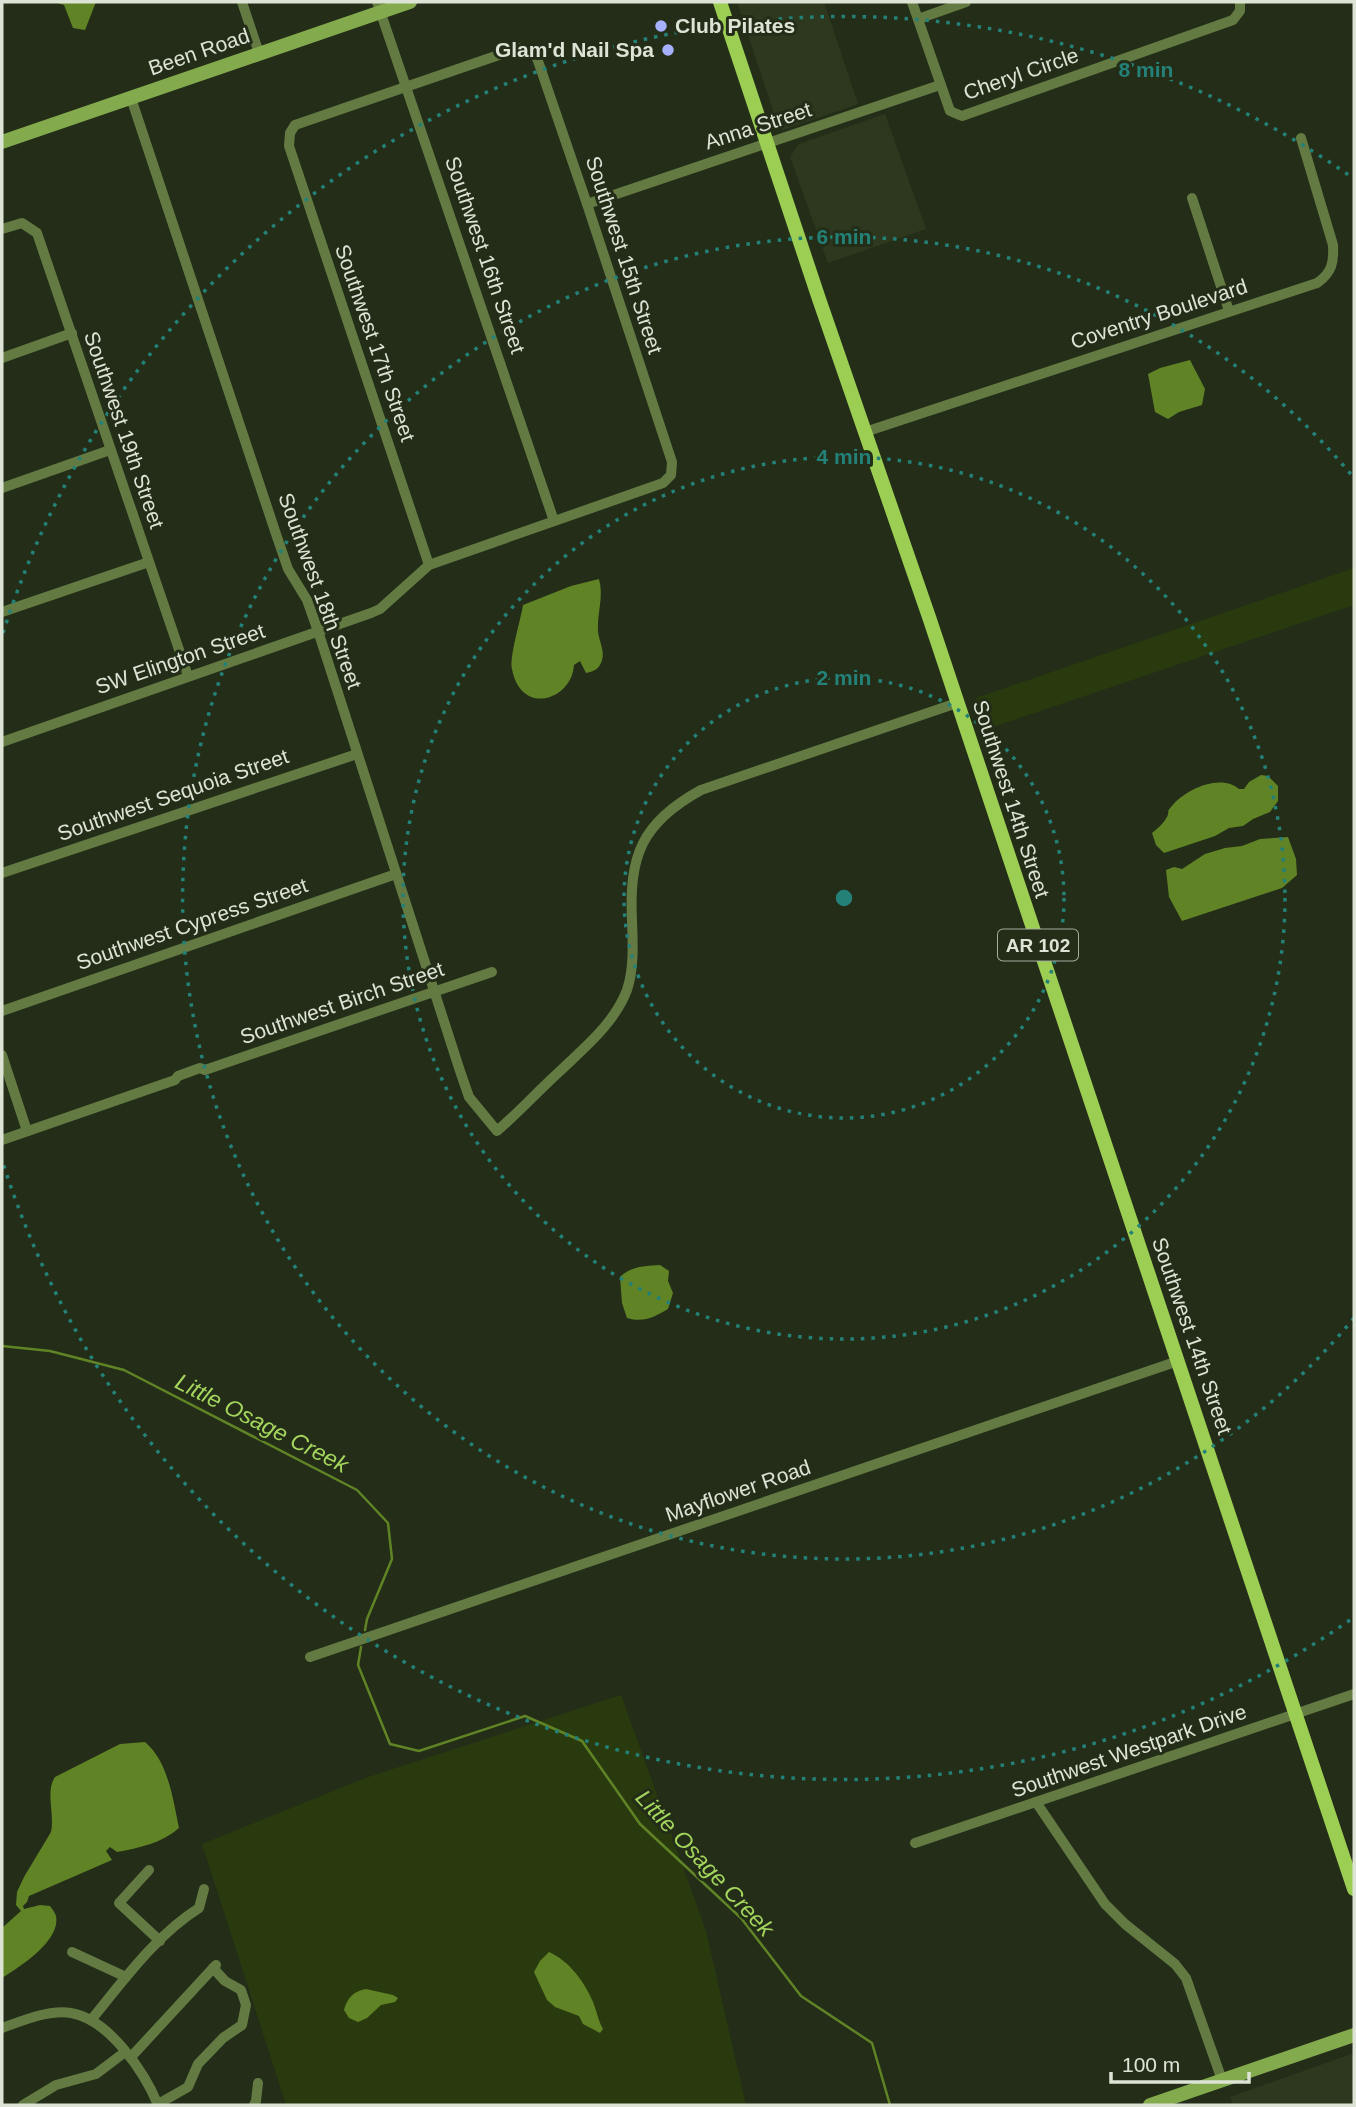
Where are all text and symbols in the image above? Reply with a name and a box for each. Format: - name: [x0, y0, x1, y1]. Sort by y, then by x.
- place label: Club Pilates: [675, 14, 795, 37]
- marker: Club Pilates: [653, 18, 669, 34]
- street label: Been Road: [145, 24, 252, 80]
- place label: Glam'd Nail Spa: [495, 38, 654, 61]
- marker: Glam'd Nail Spa: [660, 42, 676, 58]
- street label: Cheryl Circle: [960, 43, 1081, 104]
- text: 8 min: [1119, 58, 1173, 81]
- street label: Anna Street: [702, 97, 814, 154]
- street label: Southwest 16th Street: [441, 153, 530, 356]
- street label: Southwest 15th Street: [582, 153, 667, 357]
- text: 6 min: [817, 225, 871, 248]
- street label: Southwest 17th Street: [331, 241, 420, 444]
- street label: Coventry Boulevard: [1068, 274, 1250, 353]
- street label: Southwest 19th Street: [80, 328, 169, 531]
- text: 4 min: [817, 445, 871, 468]
- street label: Southwest 18th Street: [274, 490, 367, 692]
- street label: SW Elington Street: [92, 619, 268, 698]
- text: 2 min: [817, 666, 871, 689]
- street label: Southwest 14th Street: [969, 697, 1054, 901]
- street label: Southwest Sequoia Street: [54, 744, 292, 845]
- street label: Southwest Cypress Street: [73, 873, 311, 974]
- centre of rings: [832, 886, 856, 910]
- road number: AR 102: [998, 930, 1078, 960]
- street label: Southwest Birch Street: [237, 957, 447, 1048]
- street label: Southwest 14th Street: [1148, 1234, 1237, 1437]
- water label: Little Osage Creek: [171, 1368, 354, 1479]
- street label: Mayflower Road: [662, 1455, 813, 1526]
- street label: Southwest Westpark Drive: [1008, 1699, 1249, 1802]
- water label: Little Osage Creek: [631, 1784, 780, 1943]
- scale bar: [1111, 2040, 1249, 2084]
- text: 100 m: [1122, 2053, 1180, 2076]

